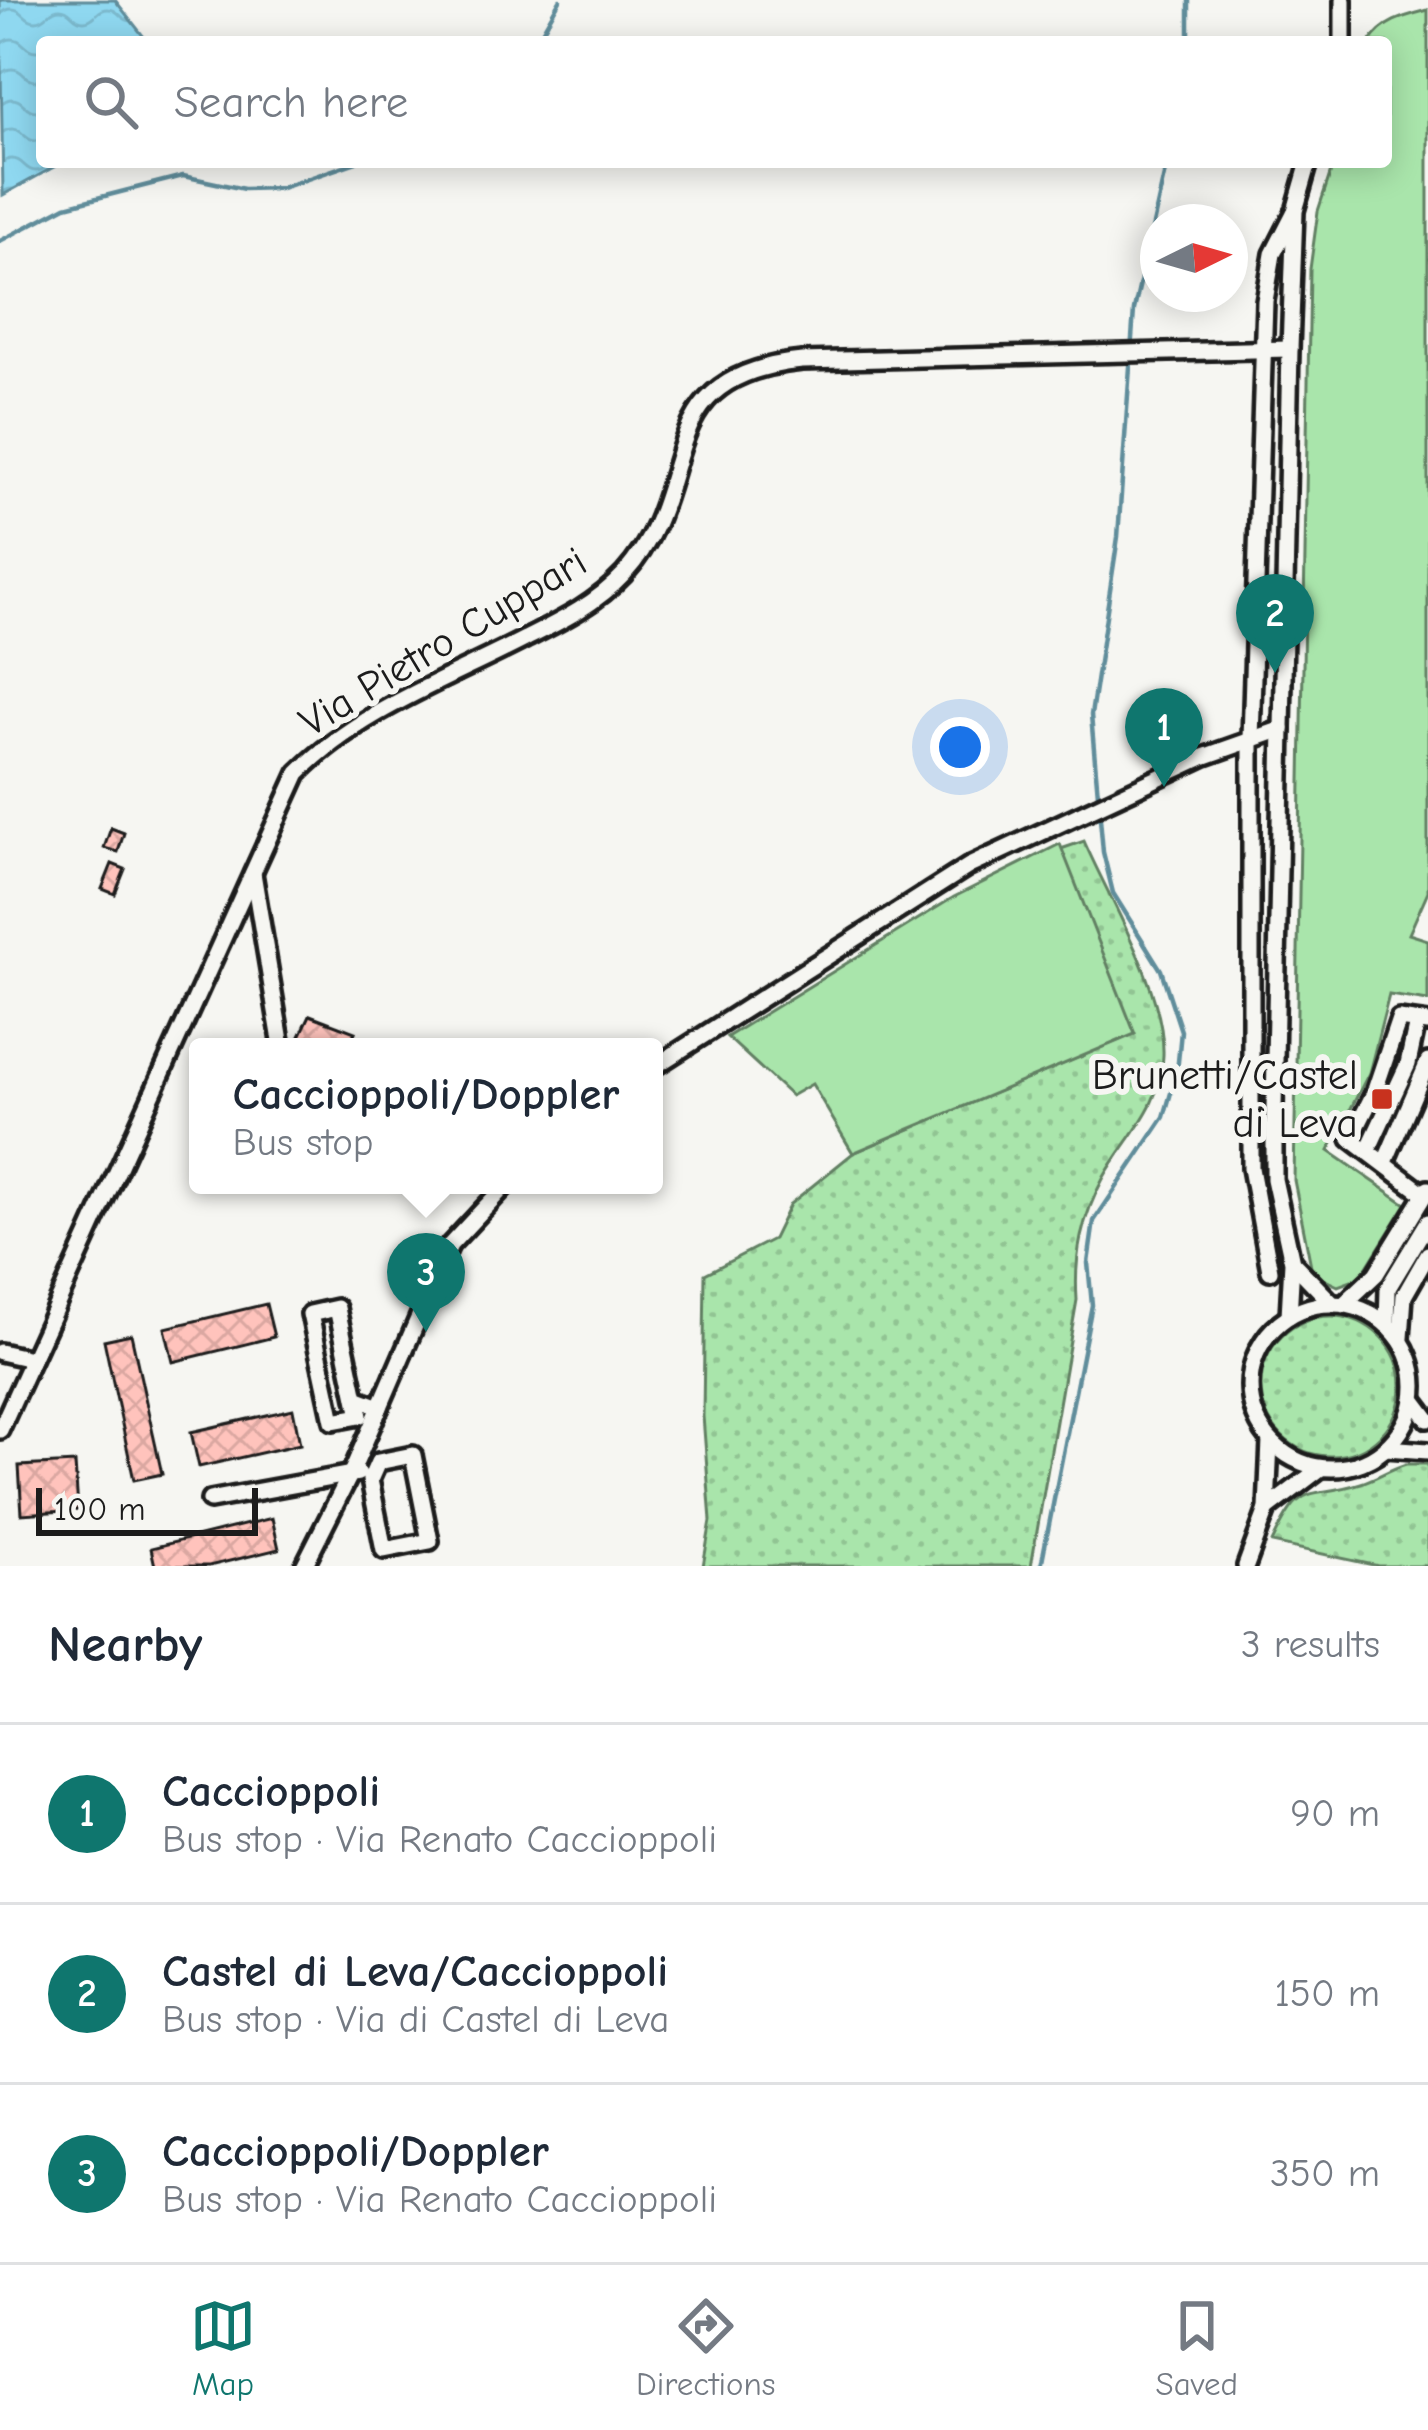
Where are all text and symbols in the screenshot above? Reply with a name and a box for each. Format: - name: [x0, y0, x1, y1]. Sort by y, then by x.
- search box: [36, 36, 1392, 168]
- icon: search: [78, 69, 144, 135]
- text: Search here: [174, 76, 408, 128]
- north arrow: [1140, 204, 1248, 312]
- street label: Via Pietro Cuppari: [291, 537, 595, 747]
- pin: 2: [1236, 574, 1314, 673]
- pin: 1: [1125, 688, 1203, 787]
- your location: [930, 717, 990, 777]
- popup: [189, 1038, 663, 1194]
- place label: Brunetti/Castel di Leva: [1092, 1051, 1358, 1148]
- text: Caccioppoli/Doppler: [233, 1068, 619, 1120]
- marker: Brunetti/Castel di Leva: [1369, 1086, 1395, 1112]
- text: Bus stop: [233, 1120, 374, 1165]
- pin: 3: [387, 1233, 465, 1332]
- scale bar: [36, 1482, 258, 1535]
- text: 100 m: [54, 1490, 146, 1528]
- text: Nearby: [48, 1615, 202, 1674]
- text: 3 results: [1241, 1622, 1380, 1667]
- text: Caccioppoli: [162, 1765, 380, 1817]
- text: 1: [79, 1791, 95, 1836]
- text: 90 m: [1290, 1791, 1380, 1836]
- text: Bus stop · Via Renato Caccioppoli: [162, 1817, 717, 1862]
- text: Castel di Leva/Caccioppoli: [162, 1945, 668, 1997]
- text: 2: [77, 1971, 97, 2016]
- text: 150 m: [1274, 1971, 1380, 2016]
- text: Bus stop · Via di Castel di Leva: [162, 1997, 669, 2042]
- text: Caccioppoli/Doppler: [162, 2125, 549, 2177]
- text: 3: [77, 2151, 97, 2196]
- text: 350 m: [1270, 2151, 1380, 2196]
- text: Bus stop · Via Renato Caccioppoli: [162, 2177, 717, 2222]
- tab: Map: [190, 2293, 256, 2403]
- tab: Directions: [636, 2293, 776, 2403]
- tab: Saved: [1156, 2293, 1238, 2403]

